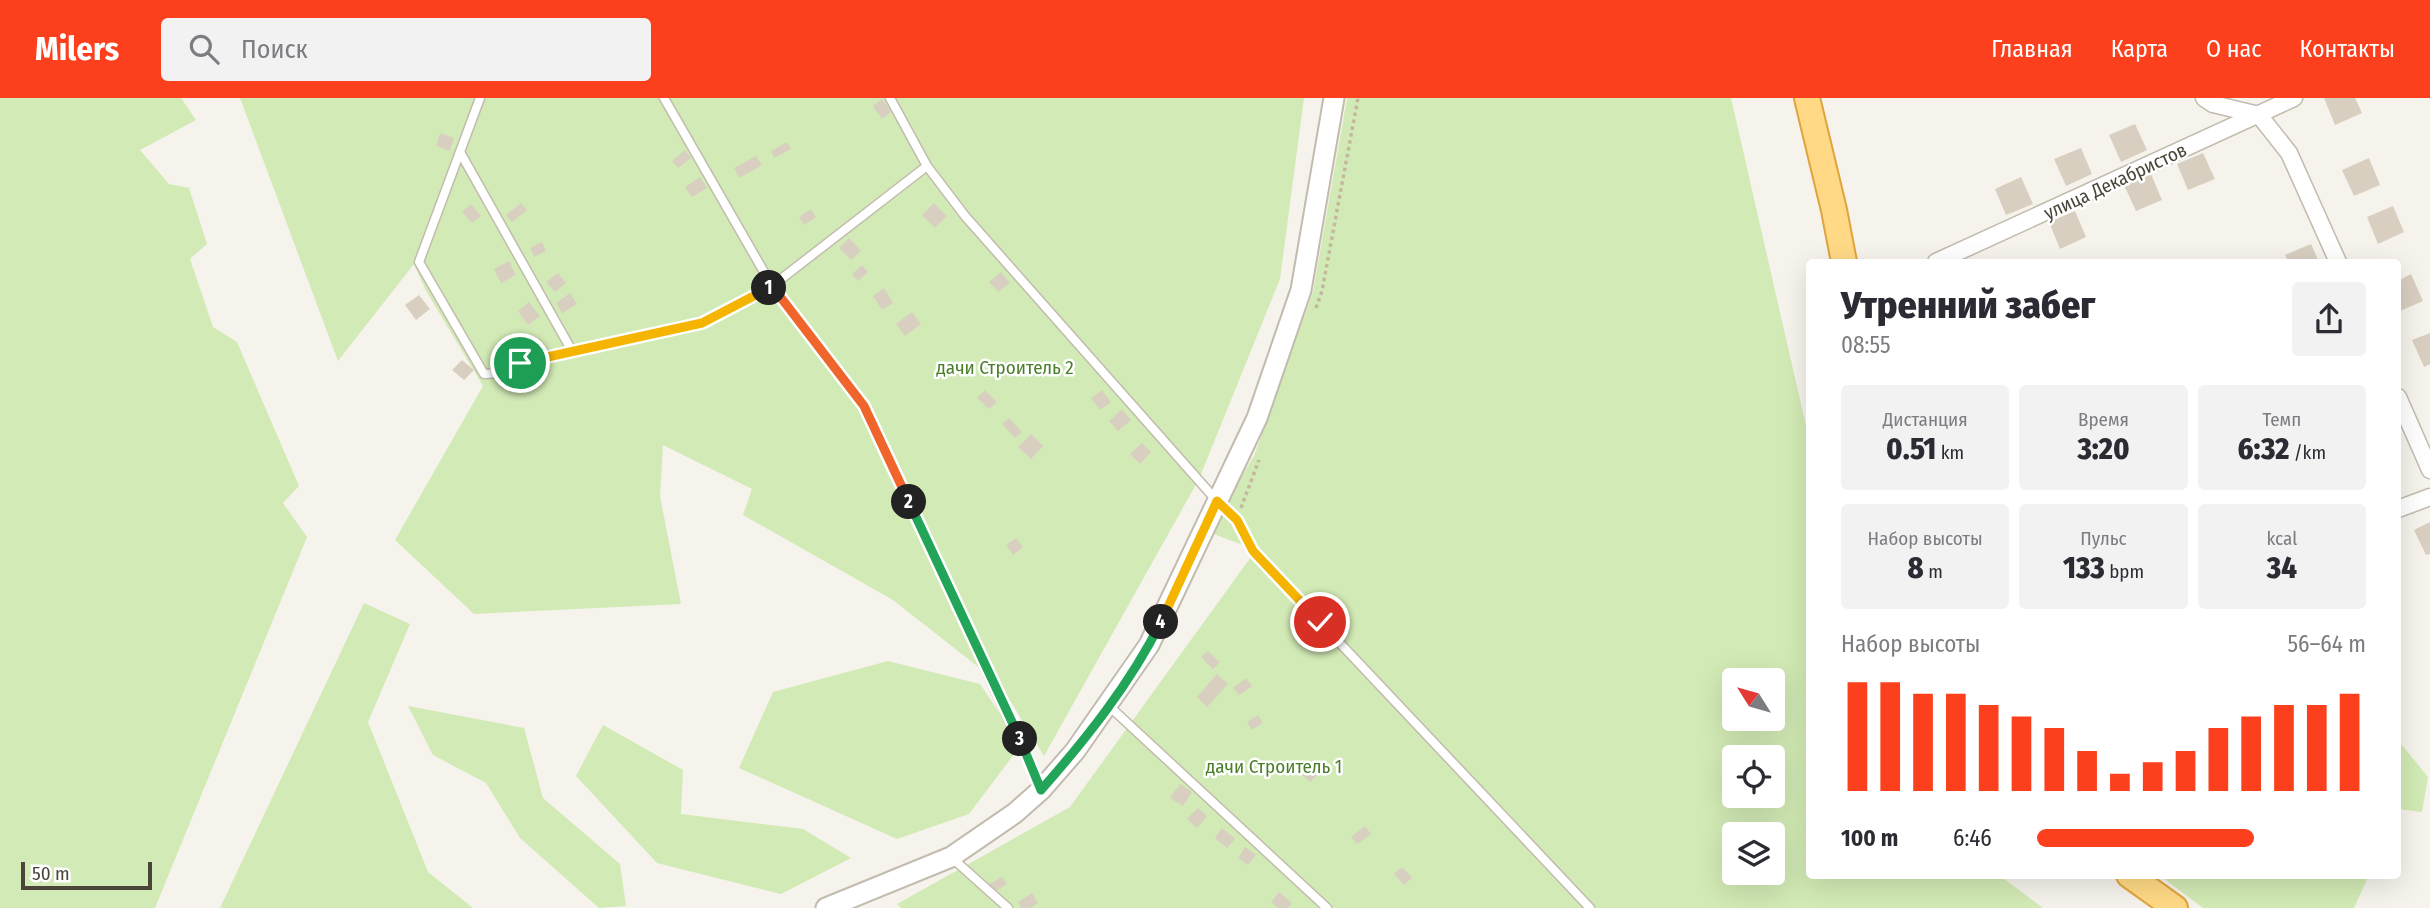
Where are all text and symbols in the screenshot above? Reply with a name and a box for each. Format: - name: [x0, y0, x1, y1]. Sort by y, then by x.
- search box: [161, 18, 651, 81]
- text: Milers: [35, 29, 119, 69]
- icon: search: [185, 30, 223, 68]
- text: Поиск: [241, 34, 308, 65]
- text: Главная: [1991, 35, 2073, 63]
- text: Карта: [2111, 35, 2168, 63]
- text: О нас: [2206, 35, 2261, 63]
- text: Контакты: [2299, 35, 2395, 63]
- street label: улица Декабристов: [2040, 138, 2190, 225]
- pin: 1: [752, 270, 786, 306]
- text: 1: [764, 276, 773, 299]
- text: Утренний забег: [1841, 282, 2095, 328]
- button: share: [2292, 282, 2366, 356]
- text: 08:55: [1841, 331, 1890, 359]
- pin: [490, 333, 550, 393]
- icon: arrive: [501, 344, 539, 382]
- park label: дачи Строитель 2: [936, 356, 1074, 379]
- text: Дистанция: [1883, 408, 1968, 431]
- text: Время: [2078, 408, 2129, 431]
- text: Темп: [2262, 408, 2301, 431]
- text: 0.51: [1886, 431, 1936, 467]
- text: 3:20: [2077, 431, 2130, 467]
- text: 6:32: [2238, 431, 2289, 467]
- text: km: [1936, 441, 1964, 464]
- text: /km: [2289, 441, 2326, 464]
- pin: 2: [892, 484, 926, 520]
- text: 2: [904, 490, 913, 513]
- text: Набор высоты: [1868, 527, 1983, 550]
- text: Пульс: [2080, 527, 2127, 550]
- text: kcal: [2266, 527, 2297, 550]
- text: 8: [1908, 550, 1924, 586]
- text: 133: [2063, 550, 2105, 586]
- text: 34: [2267, 550, 2297, 586]
- text: m: [1924, 560, 1943, 583]
- text: bpm: [2105, 560, 2144, 583]
- pin: [1290, 592, 1350, 652]
- icon: check: [1301, 603, 1339, 641]
- pin: 4: [1144, 604, 1178, 640]
- text: 4: [1156, 610, 1165, 633]
- text: Набор высоты: [1841, 630, 1980, 658]
- text: 56–64 m: [2288, 630, 2366, 658]
- north arrow: [1722, 668, 1785, 732]
- map controls: [1722, 668, 1785, 885]
- pin: 3: [1002, 722, 1038, 756]
- text: 3: [1015, 727, 1024, 750]
- button: locate: [1722, 745, 1785, 808]
- park label: дачи Строитель 1: [1206, 755, 1342, 778]
- button: layers: [1722, 822, 1785, 885]
- text: 100 m: [1841, 824, 1898, 852]
- text: 6:46: [1953, 824, 1992, 852]
- scale bar: [21, 859, 152, 891]
- text: 50 m: [32, 862, 70, 885]

